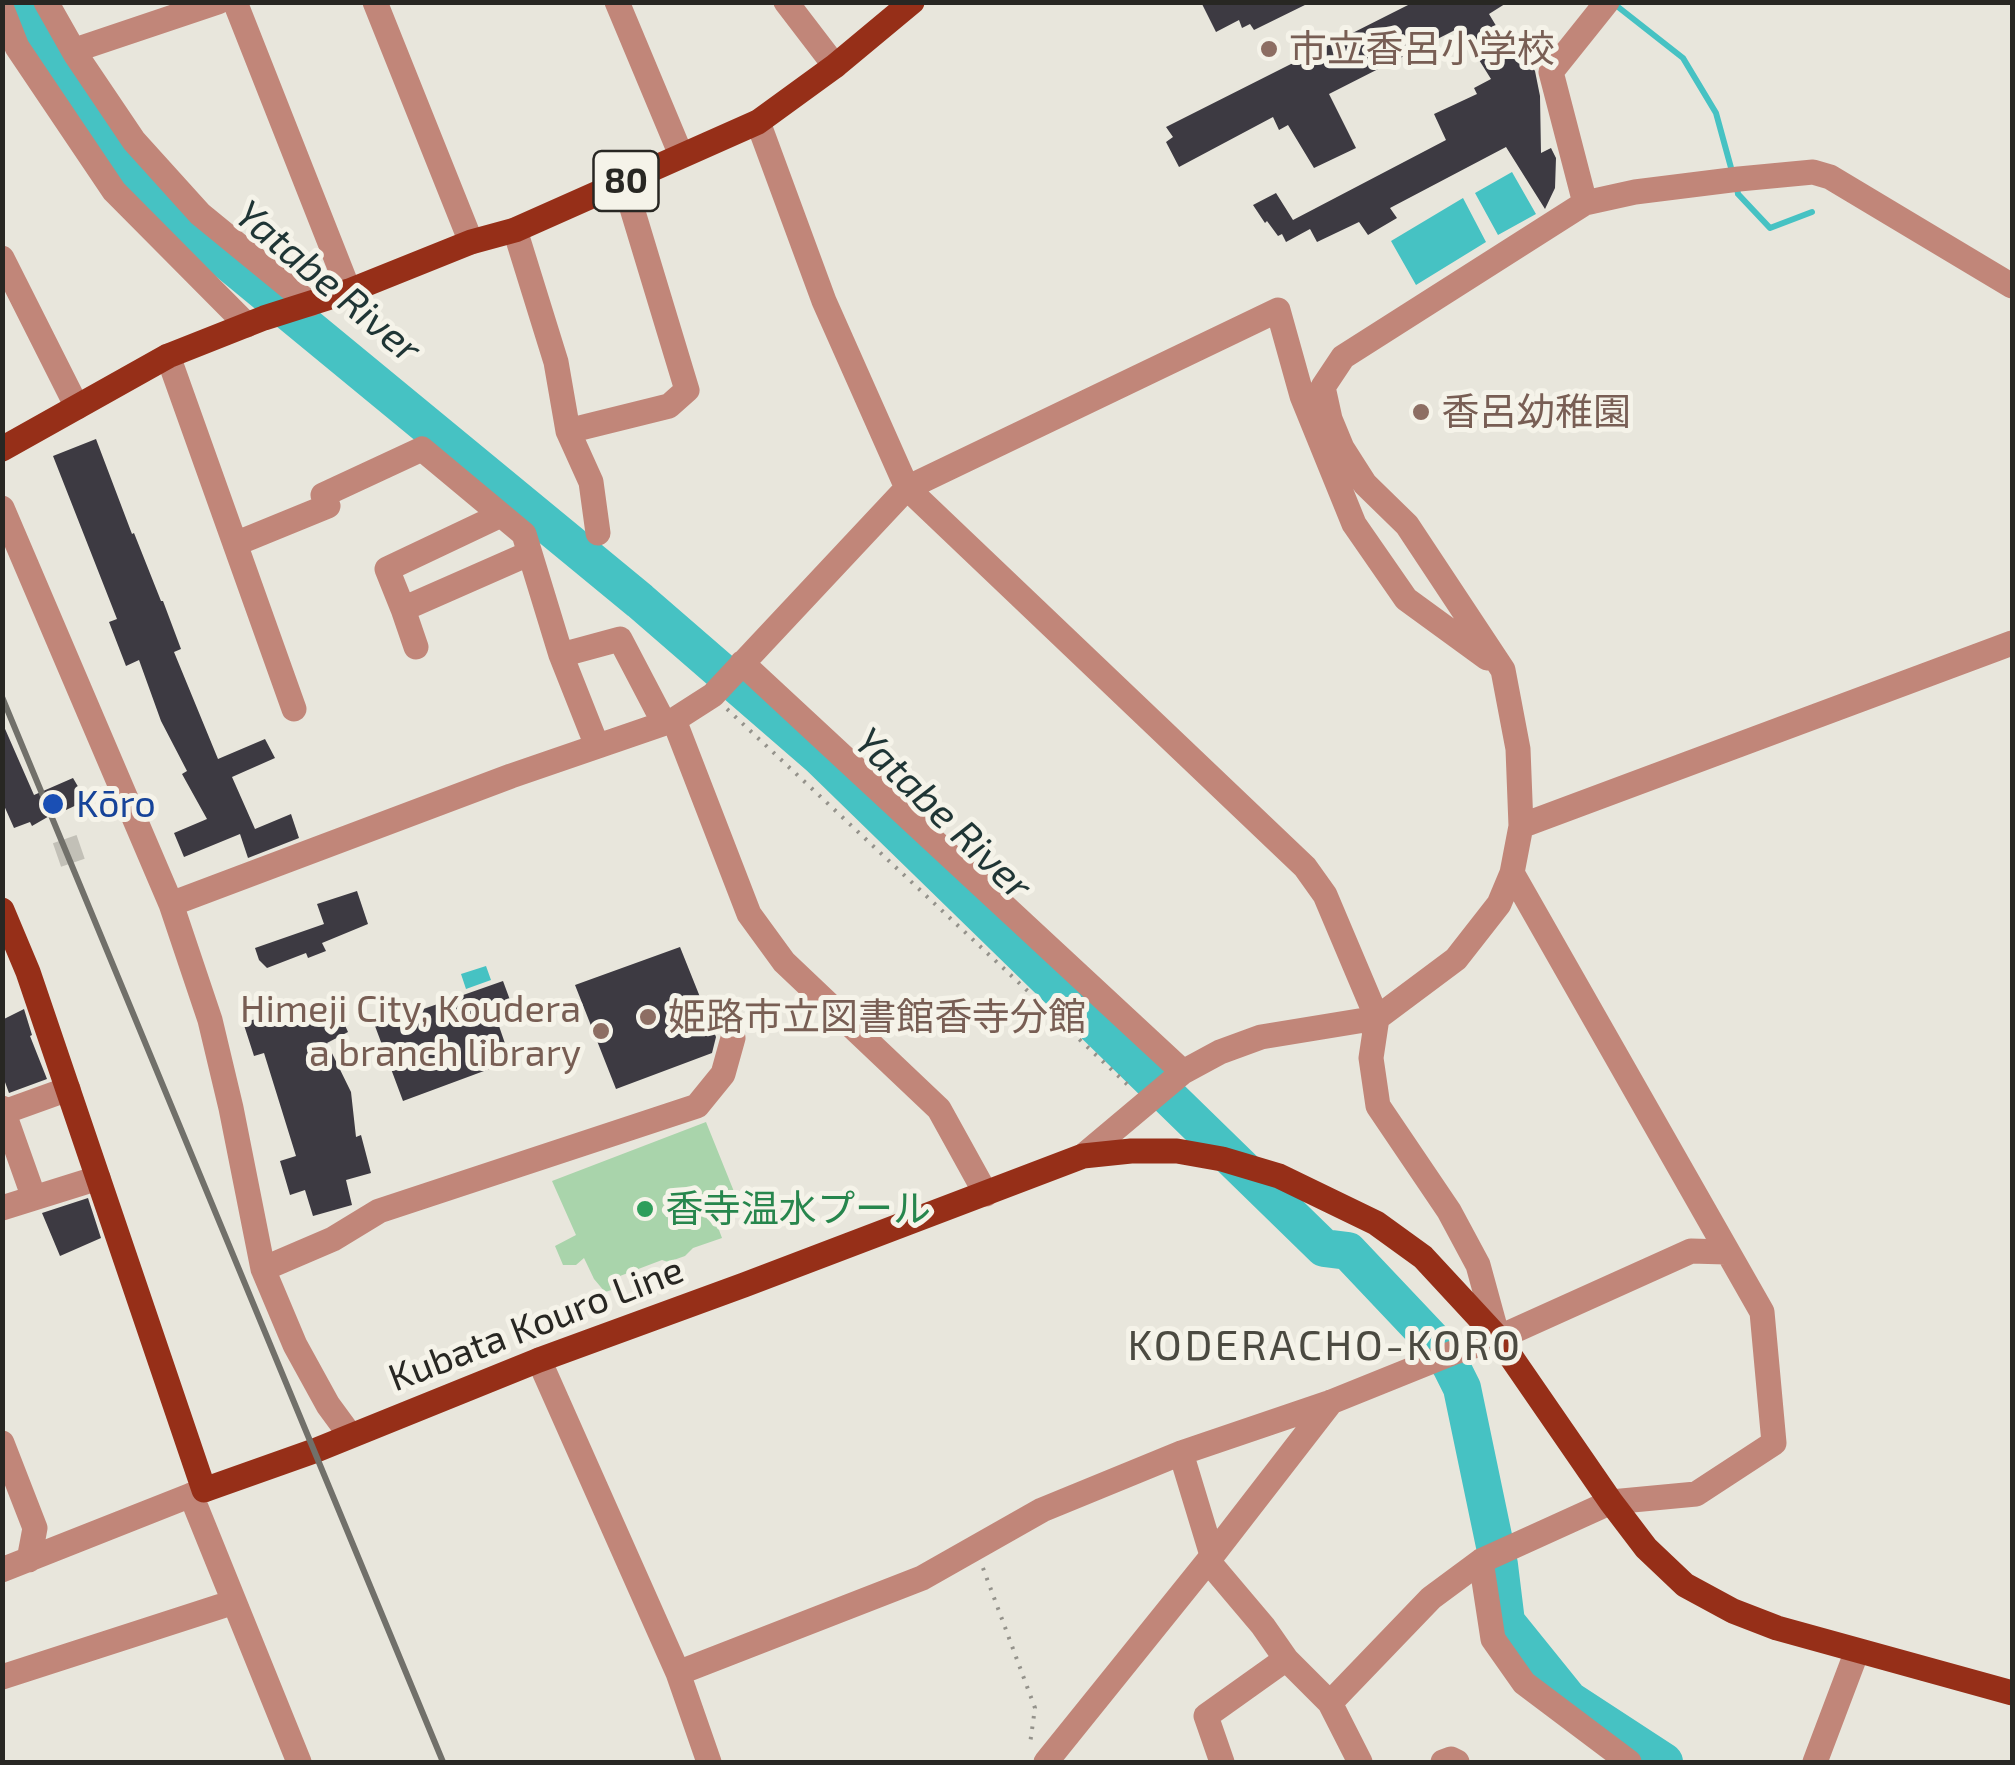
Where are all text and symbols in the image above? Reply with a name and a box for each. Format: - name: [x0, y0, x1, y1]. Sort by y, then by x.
- place label: 市立香呂小学校: [1289, 26, 1555, 72]
- marker: 市立香呂小学校: [1258, 38, 1280, 60]
- road number: 80: [594, 151, 658, 211]
- water label: Yatabe River: [225, 191, 431, 373]
- place label: 香呂幼稚園: [1441, 389, 1631, 435]
- marker: 香呂幼稚園: [1410, 401, 1432, 423]
- water label: Yatabe River: [845, 718, 1041, 910]
- place label: Kōro: [76, 781, 156, 827]
- marker: Kōro: [40, 791, 66, 817]
- place label: Himeji City, Koudera a branch library: [240, 986, 581, 1076]
- place label: 姫路市立図書館香寺分館: [668, 994, 1086, 1040]
- marker: 姫路市立図書館香寺分館: [637, 1006, 659, 1028]
- marker: Himeji City, Koudera a branch library: [590, 1020, 612, 1042]
- place label: 香寺温水プール: [665, 1186, 931, 1232]
- marker: 香寺温水プール: [634, 1198, 656, 1220]
- street label: Kubata Kouro Line: [382, 1247, 690, 1401]
- district label: KODERACHO-KORO: [1127, 1321, 1523, 1371]

